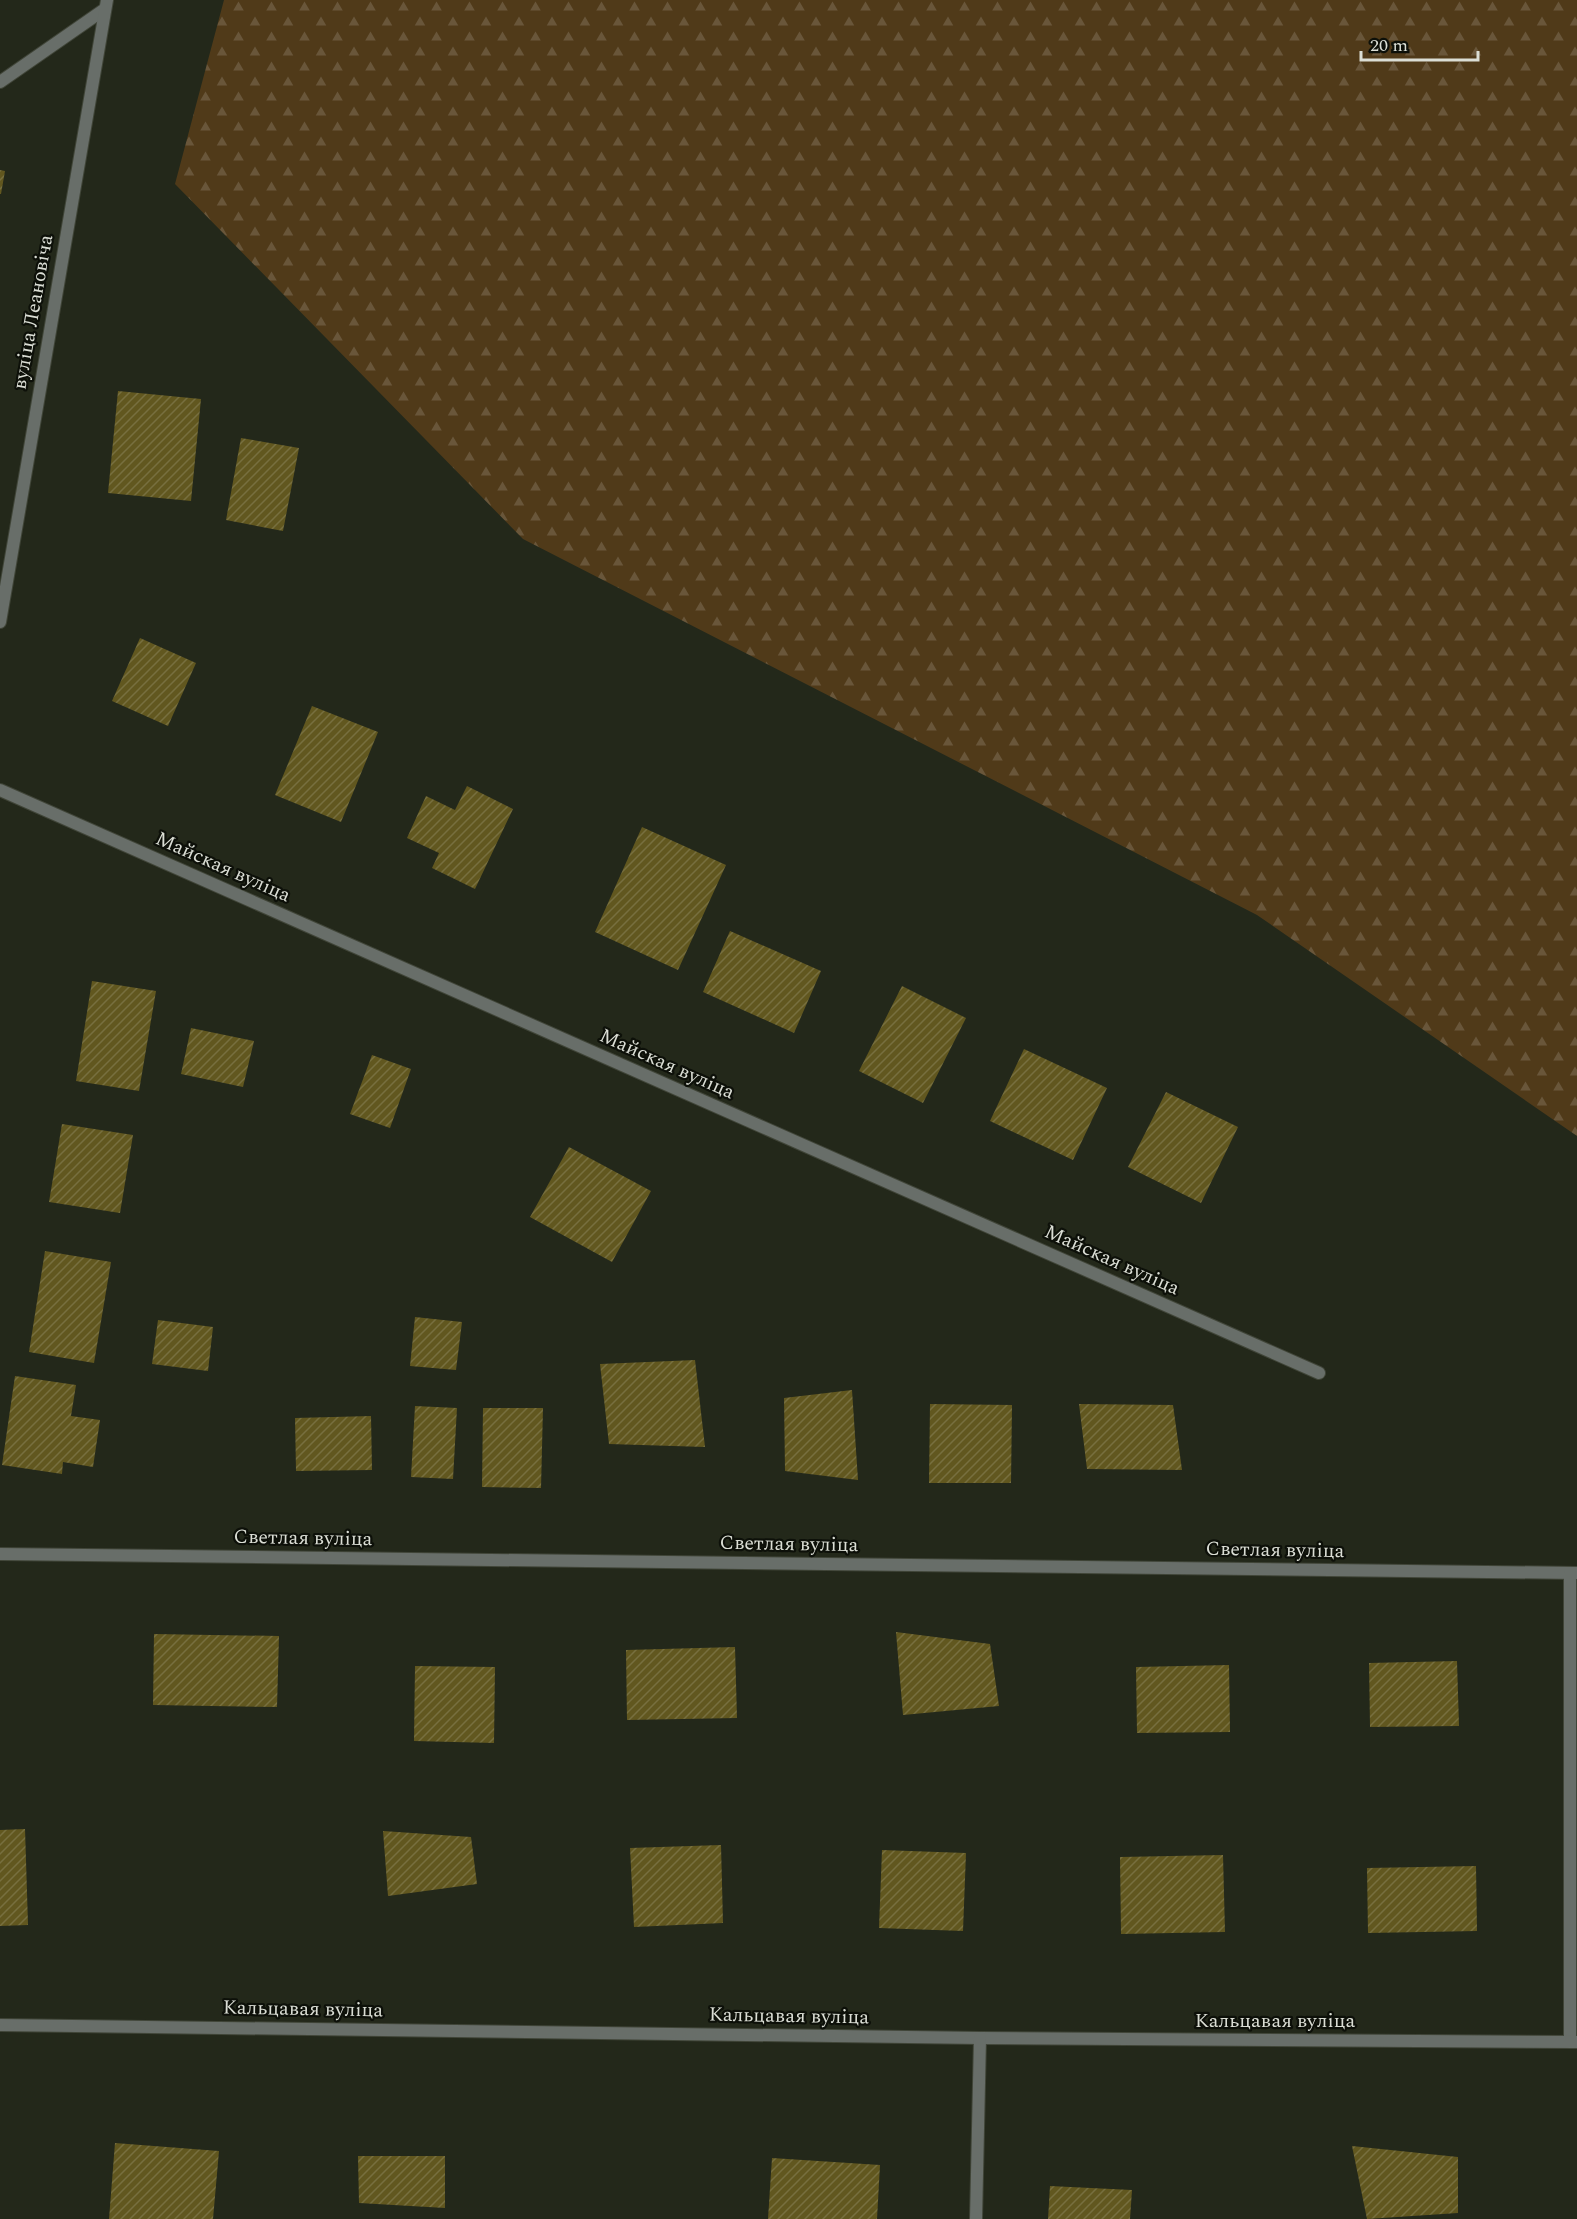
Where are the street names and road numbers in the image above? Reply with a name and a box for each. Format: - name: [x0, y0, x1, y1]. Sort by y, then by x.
- street label: вуліца Леановіча: [5, 232, 61, 392]
- street label: Майская вуліца: [151, 824, 296, 910]
- street label: Майская вуліца: [595, 1021, 740, 1107]
- street label: Майская вуліца: [1040, 1217, 1185, 1303]
- street label: Светлая вуліца: [233, 1522, 373, 1554]
- street label: Светлая вуліца: [719, 1528, 859, 1560]
- street label: Светлая вуліца: [1205, 1534, 1345, 1566]
- street label: Кальцавая вуліца: [223, 1993, 384, 2025]
- street label: Кальцавая вуліца: [709, 2000, 870, 2032]
- street label: Кальцавая вуліца: [1195, 2006, 1355, 2036]

